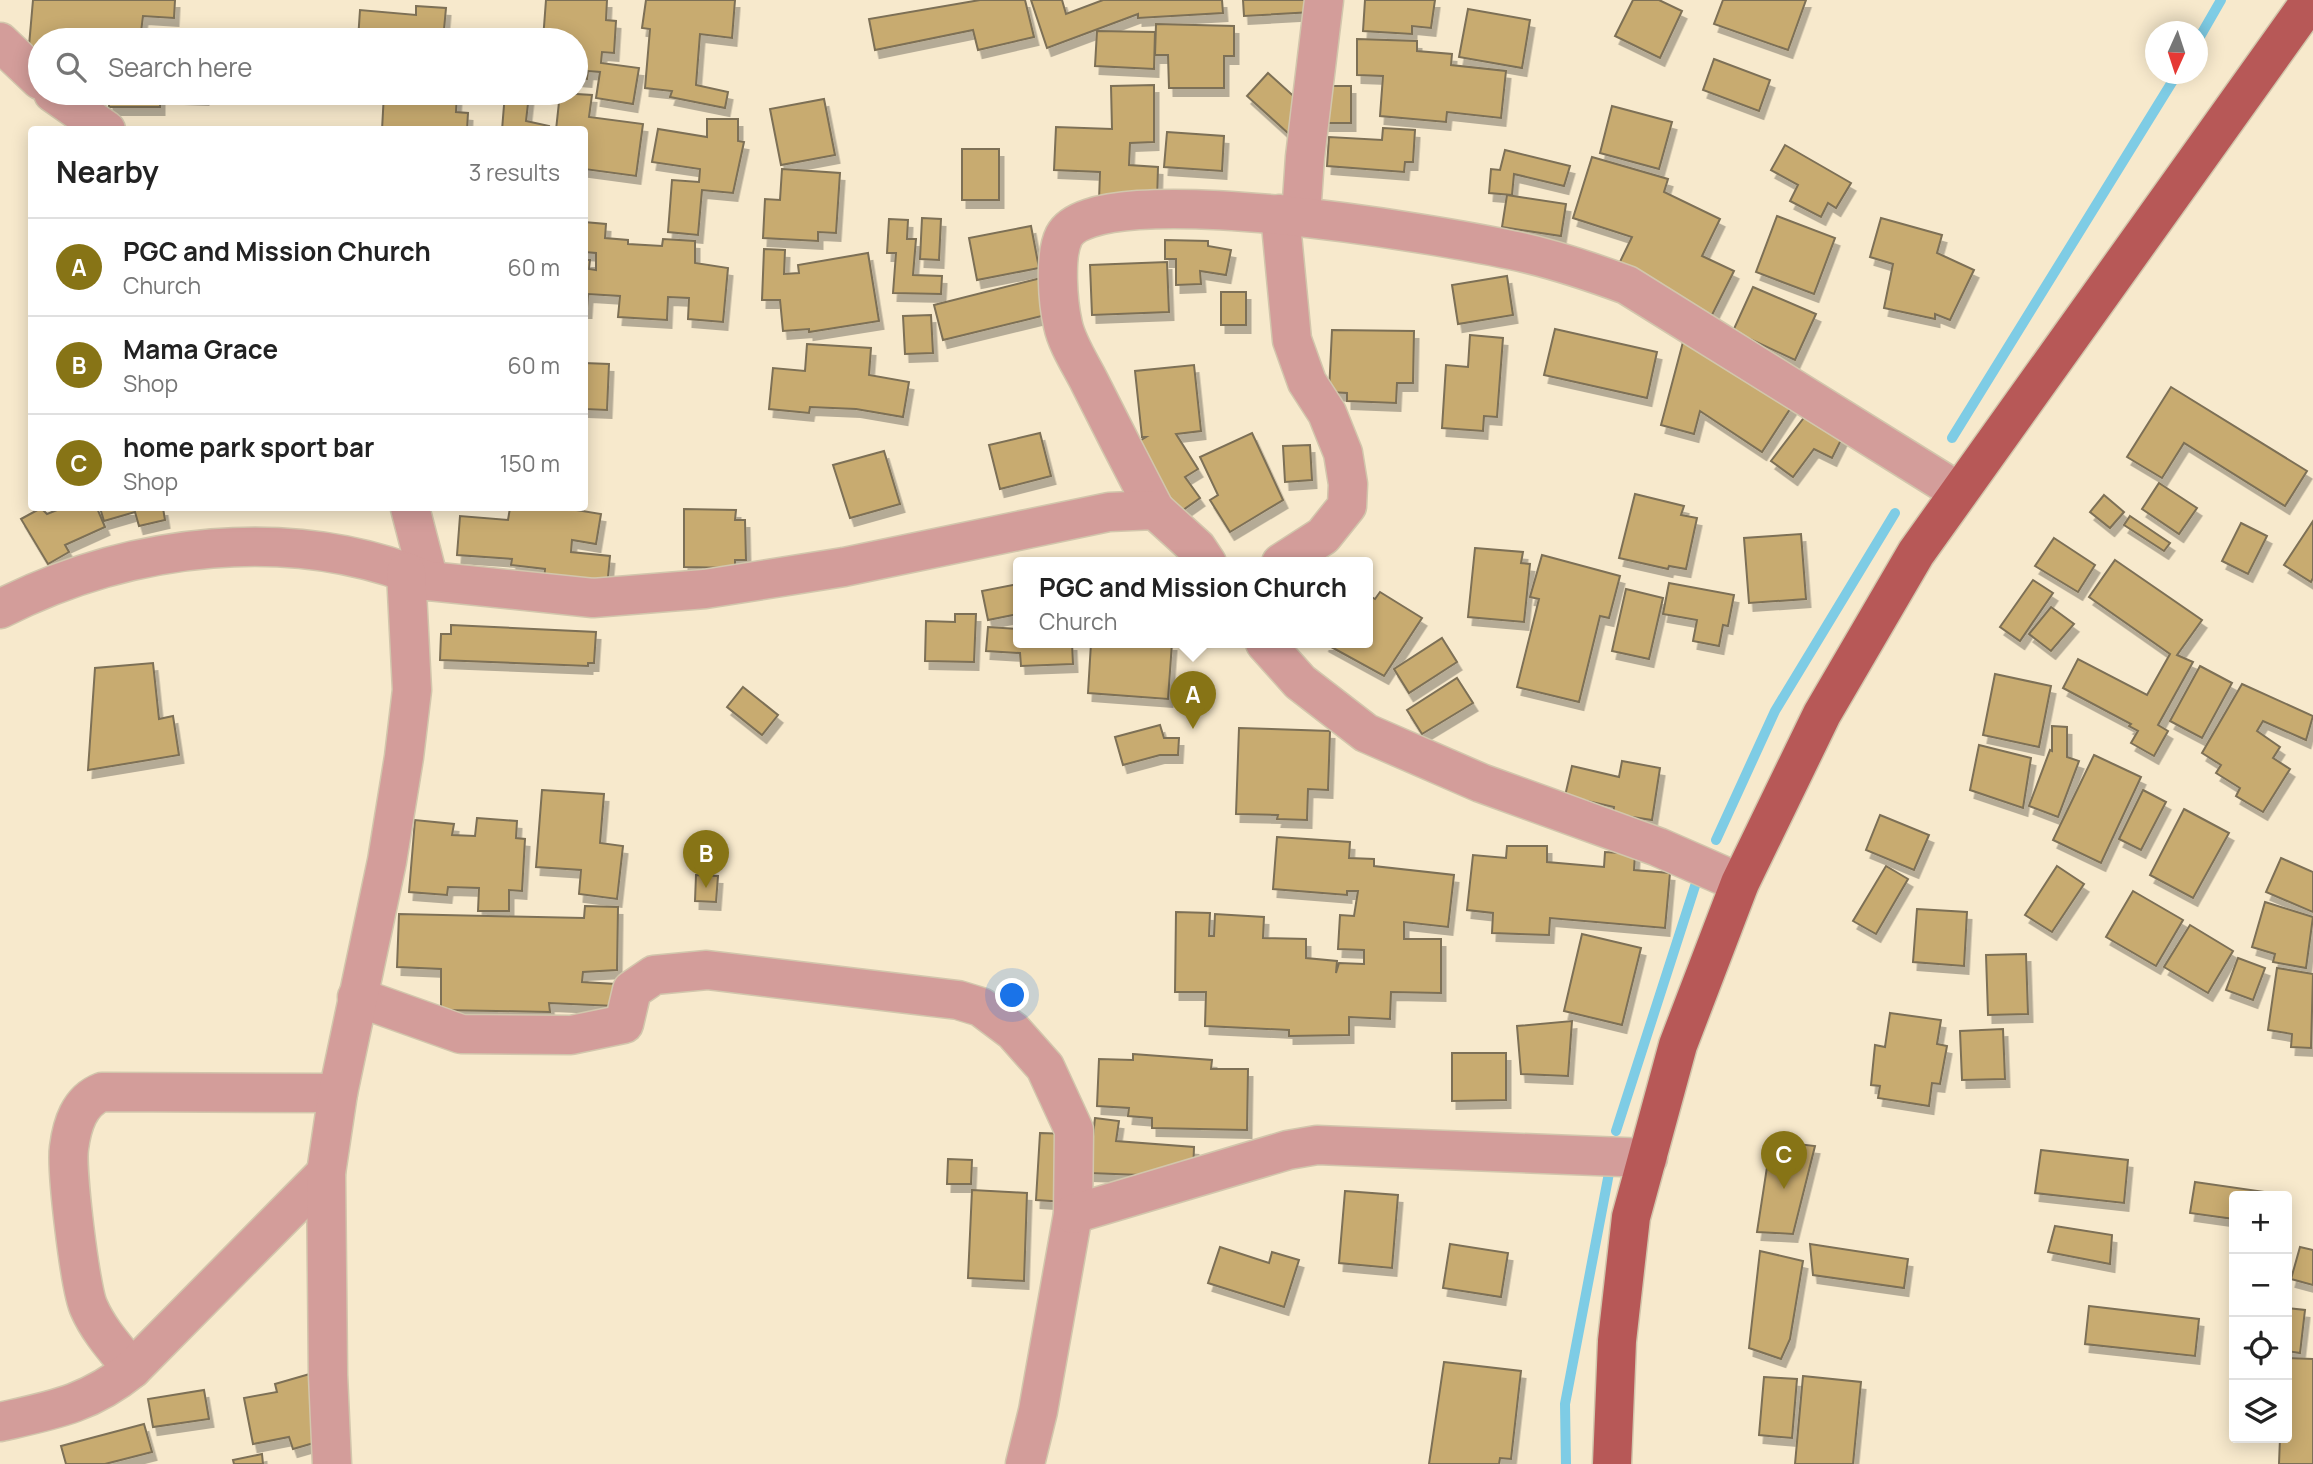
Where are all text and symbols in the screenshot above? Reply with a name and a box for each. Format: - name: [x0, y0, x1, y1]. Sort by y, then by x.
- north arrow: [2145, 21, 2208, 84]
- search box: [28, 28, 588, 105]
- icon: search: [52, 48, 90, 86]
- text: Search here: [108, 49, 253, 85]
- text: Nearby: [56, 151, 159, 192]
- text: 3 results: [469, 156, 560, 188]
- text: PGC and Mission Church: [123, 233, 431, 269]
- text: A: [71, 251, 87, 283]
- text: 60 m: [508, 251, 560, 283]
- text: Church: [123, 269, 201, 301]
- text: Mama Grace: [123, 331, 278, 367]
- text: B: [72, 349, 86, 381]
- text: 60 m: [508, 349, 560, 381]
- text: Shop: [123, 367, 178, 399]
- text: home park sport bar: [123, 429, 374, 465]
- text: C: [71, 447, 88, 479]
- text: 150 m: [500, 447, 560, 479]
- text: Shop: [123, 465, 178, 497]
- popup: [1013, 557, 1373, 648]
- text: PGC and Mission Church: [1039, 569, 1347, 605]
- text: Church: [1039, 605, 1117, 637]
- pin: A: [1170, 671, 1216, 729]
- pin: B: [683, 830, 729, 888]
- your location: [995, 978, 1029, 1012]
- pin: C: [1761, 1131, 1807, 1189]
- map controls: [2229, 1191, 2292, 1443]
- button: +: [2229, 1191, 2292, 1254]
- button: −: [2229, 1254, 2292, 1317]
- button: locate: [2229, 1317, 2292, 1380]
- button: layers: [2229, 1380, 2292, 1443]

